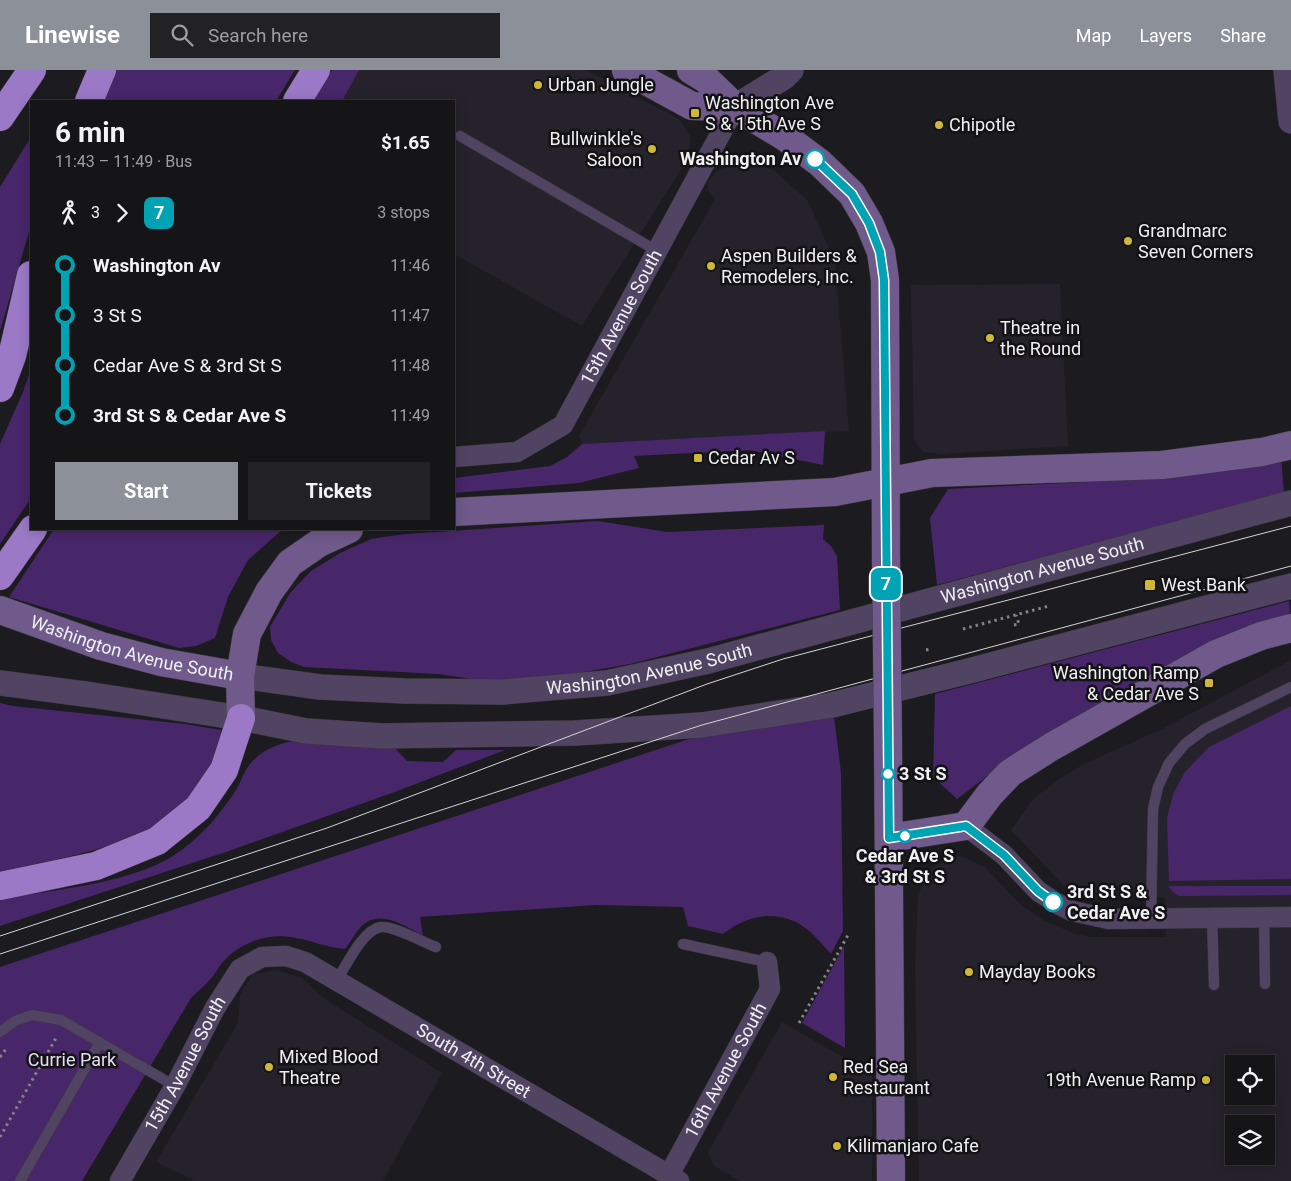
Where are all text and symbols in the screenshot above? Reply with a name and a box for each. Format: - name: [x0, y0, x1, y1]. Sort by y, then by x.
- search box: [150, 13, 500, 58]
- text: Linewise: [25, 21, 120, 49]
- icon: search: [168, 21, 196, 49]
- text: Search here: [208, 24, 308, 47]
- text: Map: [1076, 25, 1111, 46]
- text: Layers: [1139, 25, 1192, 46]
- text: Share: [1220, 25, 1266, 46]
- place label: Urban Jungle: [548, 74, 654, 95]
- marker: Urban Jungle: [532, 79, 544, 91]
- place label: Washington Ave S & 15th Ave S: [705, 92, 834, 134]
- marker: Washington Ave S & 15th Ave S: [689, 107, 701, 119]
- place label: Chipotle: [949, 114, 1015, 135]
- text: 6 min: [55, 116, 125, 149]
- marker: Chipotle: [933, 119, 945, 131]
- place label: Bullwinkle's Saloon: [550, 128, 642, 170]
- text: $1.65: [381, 131, 430, 154]
- marker: Bullwinkle's Saloon: [646, 143, 658, 155]
- place label: Washington Av: [680, 148, 801, 169]
- marker: Washington Av: [805, 149, 825, 169]
- text: 11:43 – 11:49 · Bus: [55, 152, 192, 171]
- icon: walk: [55, 199, 83, 227]
- icon: forward: [108, 199, 136, 227]
- text: 7: [154, 202, 164, 223]
- text: 3: [91, 203, 100, 222]
- text: 3 stops: [377, 203, 430, 222]
- place label: Grandmarc Seven Corners: [1138, 220, 1254, 262]
- marker: Grandmarc Seven Corners: [1122, 235, 1134, 247]
- place label: Aspen Builders & Remodelers, Inc.: [721, 245, 858, 287]
- street label: 15th Avenue South: [576, 246, 666, 388]
- text: Washington Av: [93, 254, 221, 277]
- text: 11:46: [390, 256, 430, 275]
- marker: Aspen Builders & Remodelers, Inc.: [705, 260, 717, 272]
- text: 3 St S: [93, 304, 142, 327]
- text: 11:47: [390, 306, 430, 325]
- place label: Theatre in the Round: [1000, 317, 1081, 359]
- marker: Theatre in the Round: [984, 332, 996, 344]
- text: Cedar Ave S & 3rd St S: [93, 354, 282, 377]
- text: 11:48: [390, 356, 430, 375]
- text: 3rd St S & Cedar Ave S: [93, 404, 286, 427]
- text: 11:49: [390, 406, 430, 425]
- place label: Cedar Av S: [708, 447, 795, 468]
- marker: Cedar Av S: [692, 452, 704, 464]
- button: Start: [55, 462, 238, 520]
- button: Tickets: [248, 462, 430, 520]
- street label: Washington Avenue South: [938, 532, 1146, 607]
- line badge: 7: [870, 568, 902, 600]
- text: 7: [881, 573, 891, 594]
- place label: West Bank: [1161, 574, 1247, 595]
- marker: West Bank: [1143, 578, 1157, 592]
- street label: Washington Avenue South: [28, 611, 235, 685]
- street label: Washington Avenue South: [545, 639, 754, 698]
- place label: Washington Ramp & Cedar Ave S: [1053, 662, 1199, 704]
- marker: Washington Ramp & Cedar Ave S: [1203, 677, 1215, 689]
- place label: 3 St S: [899, 763, 947, 784]
- marker: 3 St S: [881, 767, 895, 781]
- marker: Cedar Ave S & 3rd St S: [898, 829, 912, 843]
- place label: Cedar Ave S & 3rd St S: [856, 845, 954, 887]
- place label: 3rd St S & Cedar Ave S: [1067, 881, 1165, 923]
- marker: 3rd St S & Cedar Ave S: [1043, 892, 1063, 912]
- place label: Mayday Books: [979, 961, 1096, 982]
- marker: Mayday Books: [963, 966, 975, 978]
- street label: 15th Avenue South: [140, 992, 230, 1135]
- street label: 16th Avenue South: [680, 999, 771, 1141]
- street label: South 4th Street: [413, 1019, 535, 1102]
- place label: Mixed Blood Theatre: [279, 1046, 378, 1088]
- park label: Currie Park: [28, 1049, 117, 1070]
- map controls: [1225, 1055, 1275, 1165]
- button: locate: [1225, 1055, 1275, 1105]
- place label: Red Sea Restaurant: [843, 1056, 930, 1098]
- marker: Mixed Blood Theatre: [263, 1061, 275, 1073]
- place label: 19th Avenue Ramp: [1045, 1069, 1196, 1090]
- marker: Red Sea Restaurant: [827, 1071, 839, 1083]
- marker: 19th Avenue Ramp: [1200, 1074, 1212, 1086]
- button: layers: [1225, 1115, 1275, 1165]
- place label: Kilimanjaro Cafe: [847, 1135, 979, 1156]
- marker: Kilimanjaro Cafe: [831, 1140, 843, 1152]

